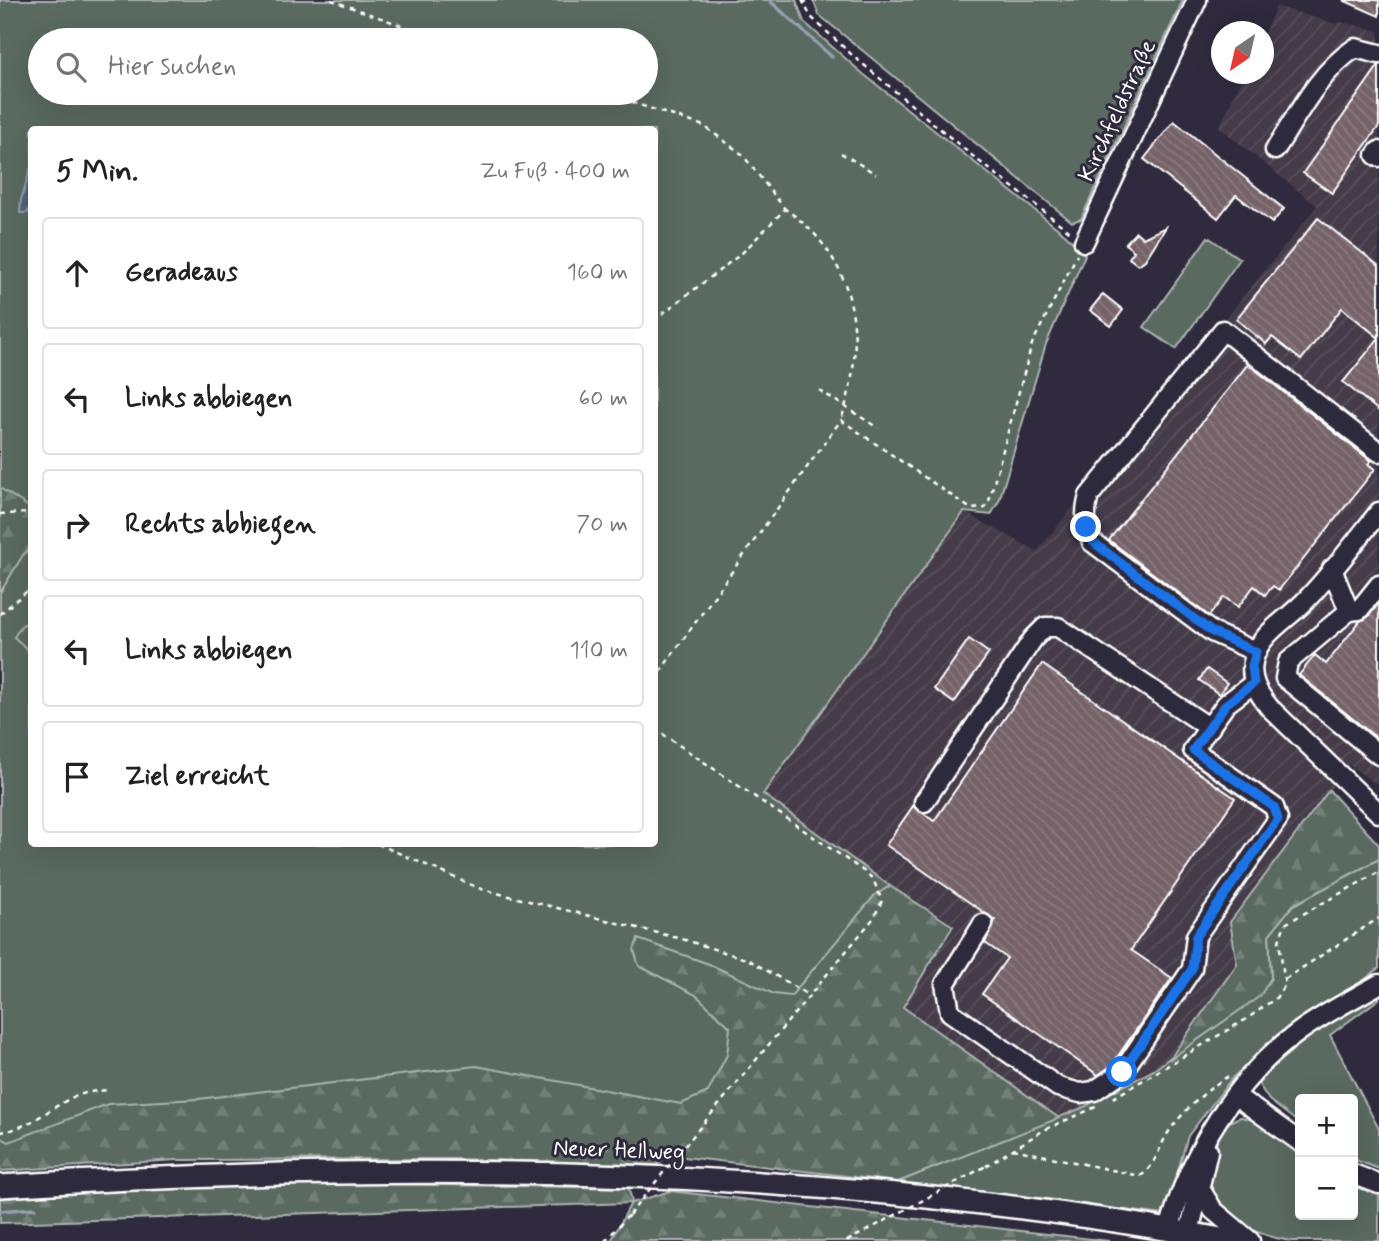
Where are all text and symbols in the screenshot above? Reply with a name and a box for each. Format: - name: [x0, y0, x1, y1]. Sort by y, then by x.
- north arrow: [1211, 21, 1274, 84]
- search box: [28, 28, 658, 105]
- street label: Kirchfeldstraße: [1072, 35, 1164, 187]
- icon: search: [52, 48, 90, 86]
- text: Hier suchen: [108, 50, 236, 84]
- text: 5 Min.: [56, 152, 138, 191]
- text: Zu Fuß · 400 m: [480, 157, 630, 187]
- icon: ahead: [58, 254, 96, 292]
- text: Geradeaus: [125, 256, 238, 290]
- text: 160 m: [567, 258, 628, 288]
- icon: left: [58, 380, 96, 418]
- text: Links abbiegen: [125, 382, 293, 416]
- text: 60 m: [579, 384, 628, 414]
- icon: right: [58, 506, 96, 544]
- text: Rechts abbiegen: [125, 508, 316, 542]
- text: 70 m: [576, 510, 628, 540]
- route end: [1070, 511, 1101, 542]
- icon: left: [58, 632, 96, 670]
- text: Links abbiegen: [125, 634, 293, 668]
- text: 110 m: [569, 636, 628, 666]
- icon: arrive: [58, 758, 96, 796]
- text: Ziel erreicht: [125, 760, 269, 794]
- route start: [1106, 1056, 1137, 1087]
- map controls: [1295, 1094, 1358, 1220]
- button: +: [1295, 1094, 1358, 1157]
- street label: Neuer Hellweg: [552, 1134, 685, 1170]
- button: −: [1295, 1157, 1358, 1220]

